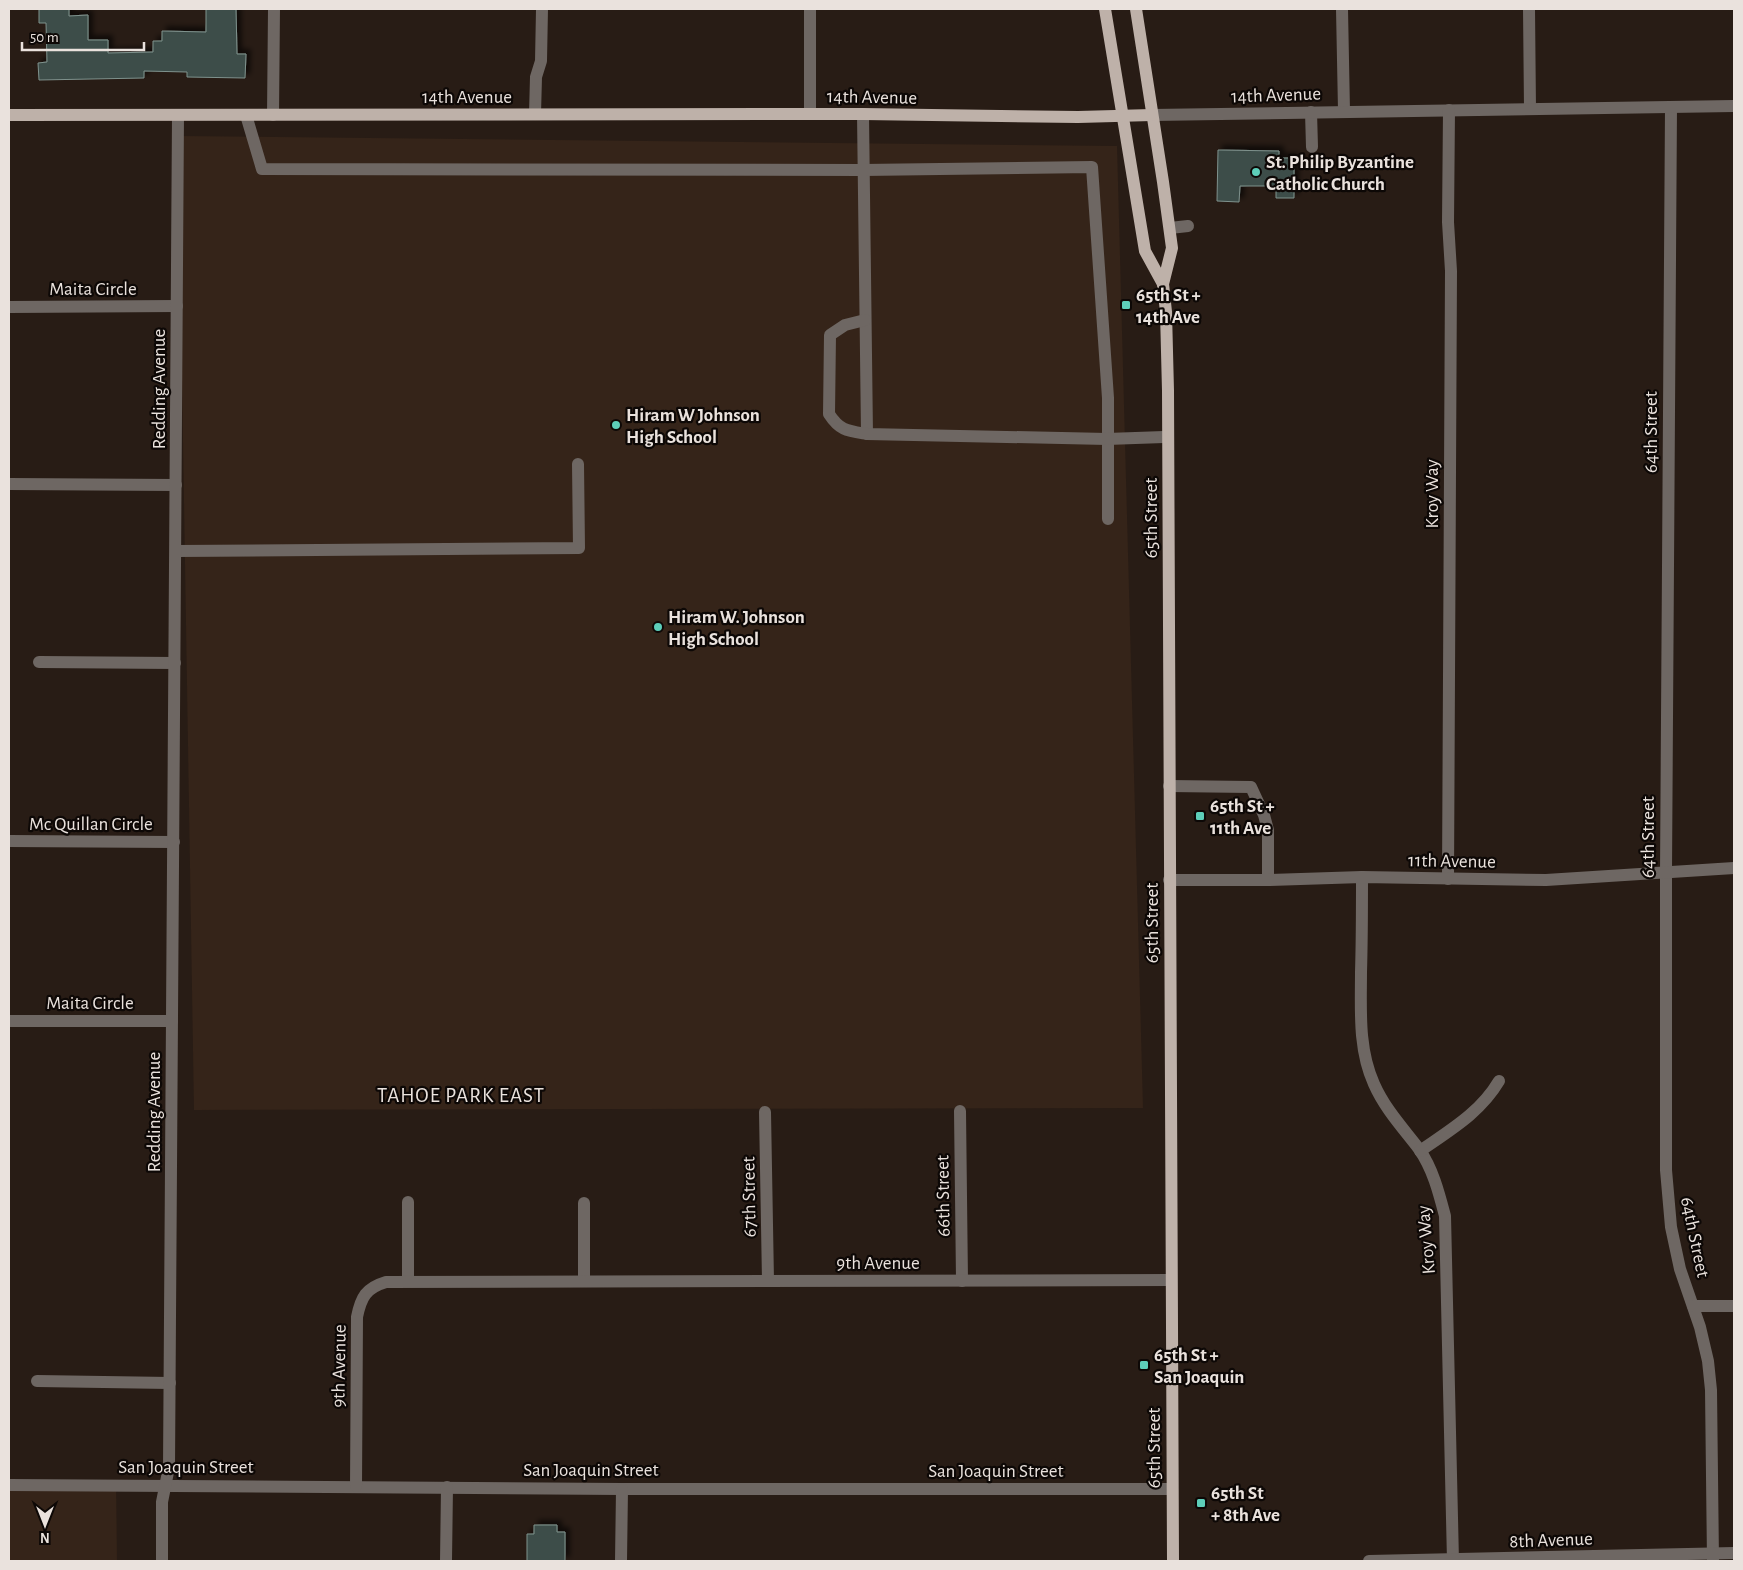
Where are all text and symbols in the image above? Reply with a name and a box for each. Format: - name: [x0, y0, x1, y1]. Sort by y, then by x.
- scale bar: [22, 20, 145, 52]
- text: 50 m: [30, 30, 59, 45]
- street label: 14th Avenue: [1231, 84, 1321, 107]
- street label: 14th Avenue: [827, 87, 917, 108]
- street label: 14th Avenue: [422, 88, 512, 107]
- place label: St. Philip Byzantine Catholic Church: [1266, 153, 1414, 194]
- marker: St. Philip Byzantine Catholic Church: [1250, 166, 1262, 178]
- street label: Maita Circle: [49, 280, 137, 299]
- place label: 65th St + 14th Ave: [1136, 286, 1201, 327]
- marker: 65th St + 14th Ave: [1120, 299, 1132, 311]
- street label: Redding Avenue: [150, 329, 169, 449]
- street label: 64th Street: [1642, 391, 1661, 473]
- place label: Hiram W Johnson High School: [626, 406, 760, 447]
- marker: Hiram W Johnson High School: [610, 419, 622, 431]
- street label: Kroy Way: [1423, 459, 1442, 529]
- street label: 65th Street: [1142, 478, 1161, 558]
- place label: Hiram W. Johnson High School: [668, 608, 805, 649]
- marker: Hiram W. Johnson High School: [652, 621, 664, 633]
- street label: 64th Street: [1639, 796, 1658, 878]
- place label: 65th St + 11th Ave: [1210, 797, 1275, 838]
- marker: 65th St + 11th Ave: [1194, 810, 1206, 822]
- street label: Mc Quillan Circle: [29, 815, 153, 834]
- street label: 11th Avenue: [1408, 851, 1496, 872]
- street label: 65th Street: [1143, 883, 1162, 963]
- street label: Maita Circle: [46, 994, 134, 1013]
- street label: Redding Avenue: [145, 1052, 164, 1172]
- district label: TAHOE PARK EAST: [377, 1085, 545, 1106]
- street label: 66th Street: [933, 1155, 954, 1237]
- street label: 67th Street: [739, 1156, 760, 1237]
- street label: 64th Street: [1677, 1195, 1712, 1279]
- street label: Kroy Way: [1414, 1205, 1439, 1275]
- street label: 9th Avenue: [836, 1254, 920, 1273]
- street label: 9th Avenue: [329, 1324, 350, 1408]
- place label: 65th St + San Joaquin: [1154, 1346, 1244, 1387]
- marker: 65th St + San Joaquin: [1138, 1359, 1150, 1371]
- street label: 65th Street: [1145, 1408, 1164, 1488]
- street label: San Joaquin Street: [118, 1458, 254, 1477]
- street label: San Joaquin Street: [523, 1461, 659, 1480]
- street label: San Joaquin Street: [928, 1462, 1064, 1481]
- place label: 65th St + 8th Ave: [1211, 1484, 1280, 1525]
- marker: 65th St + 8th Ave: [1195, 1497, 1207, 1509]
- north arrow: [20, 1500, 70, 1550]
- text: N: [40, 1530, 50, 1544]
- street label: 8th Avenue: [1509, 1530, 1593, 1551]

